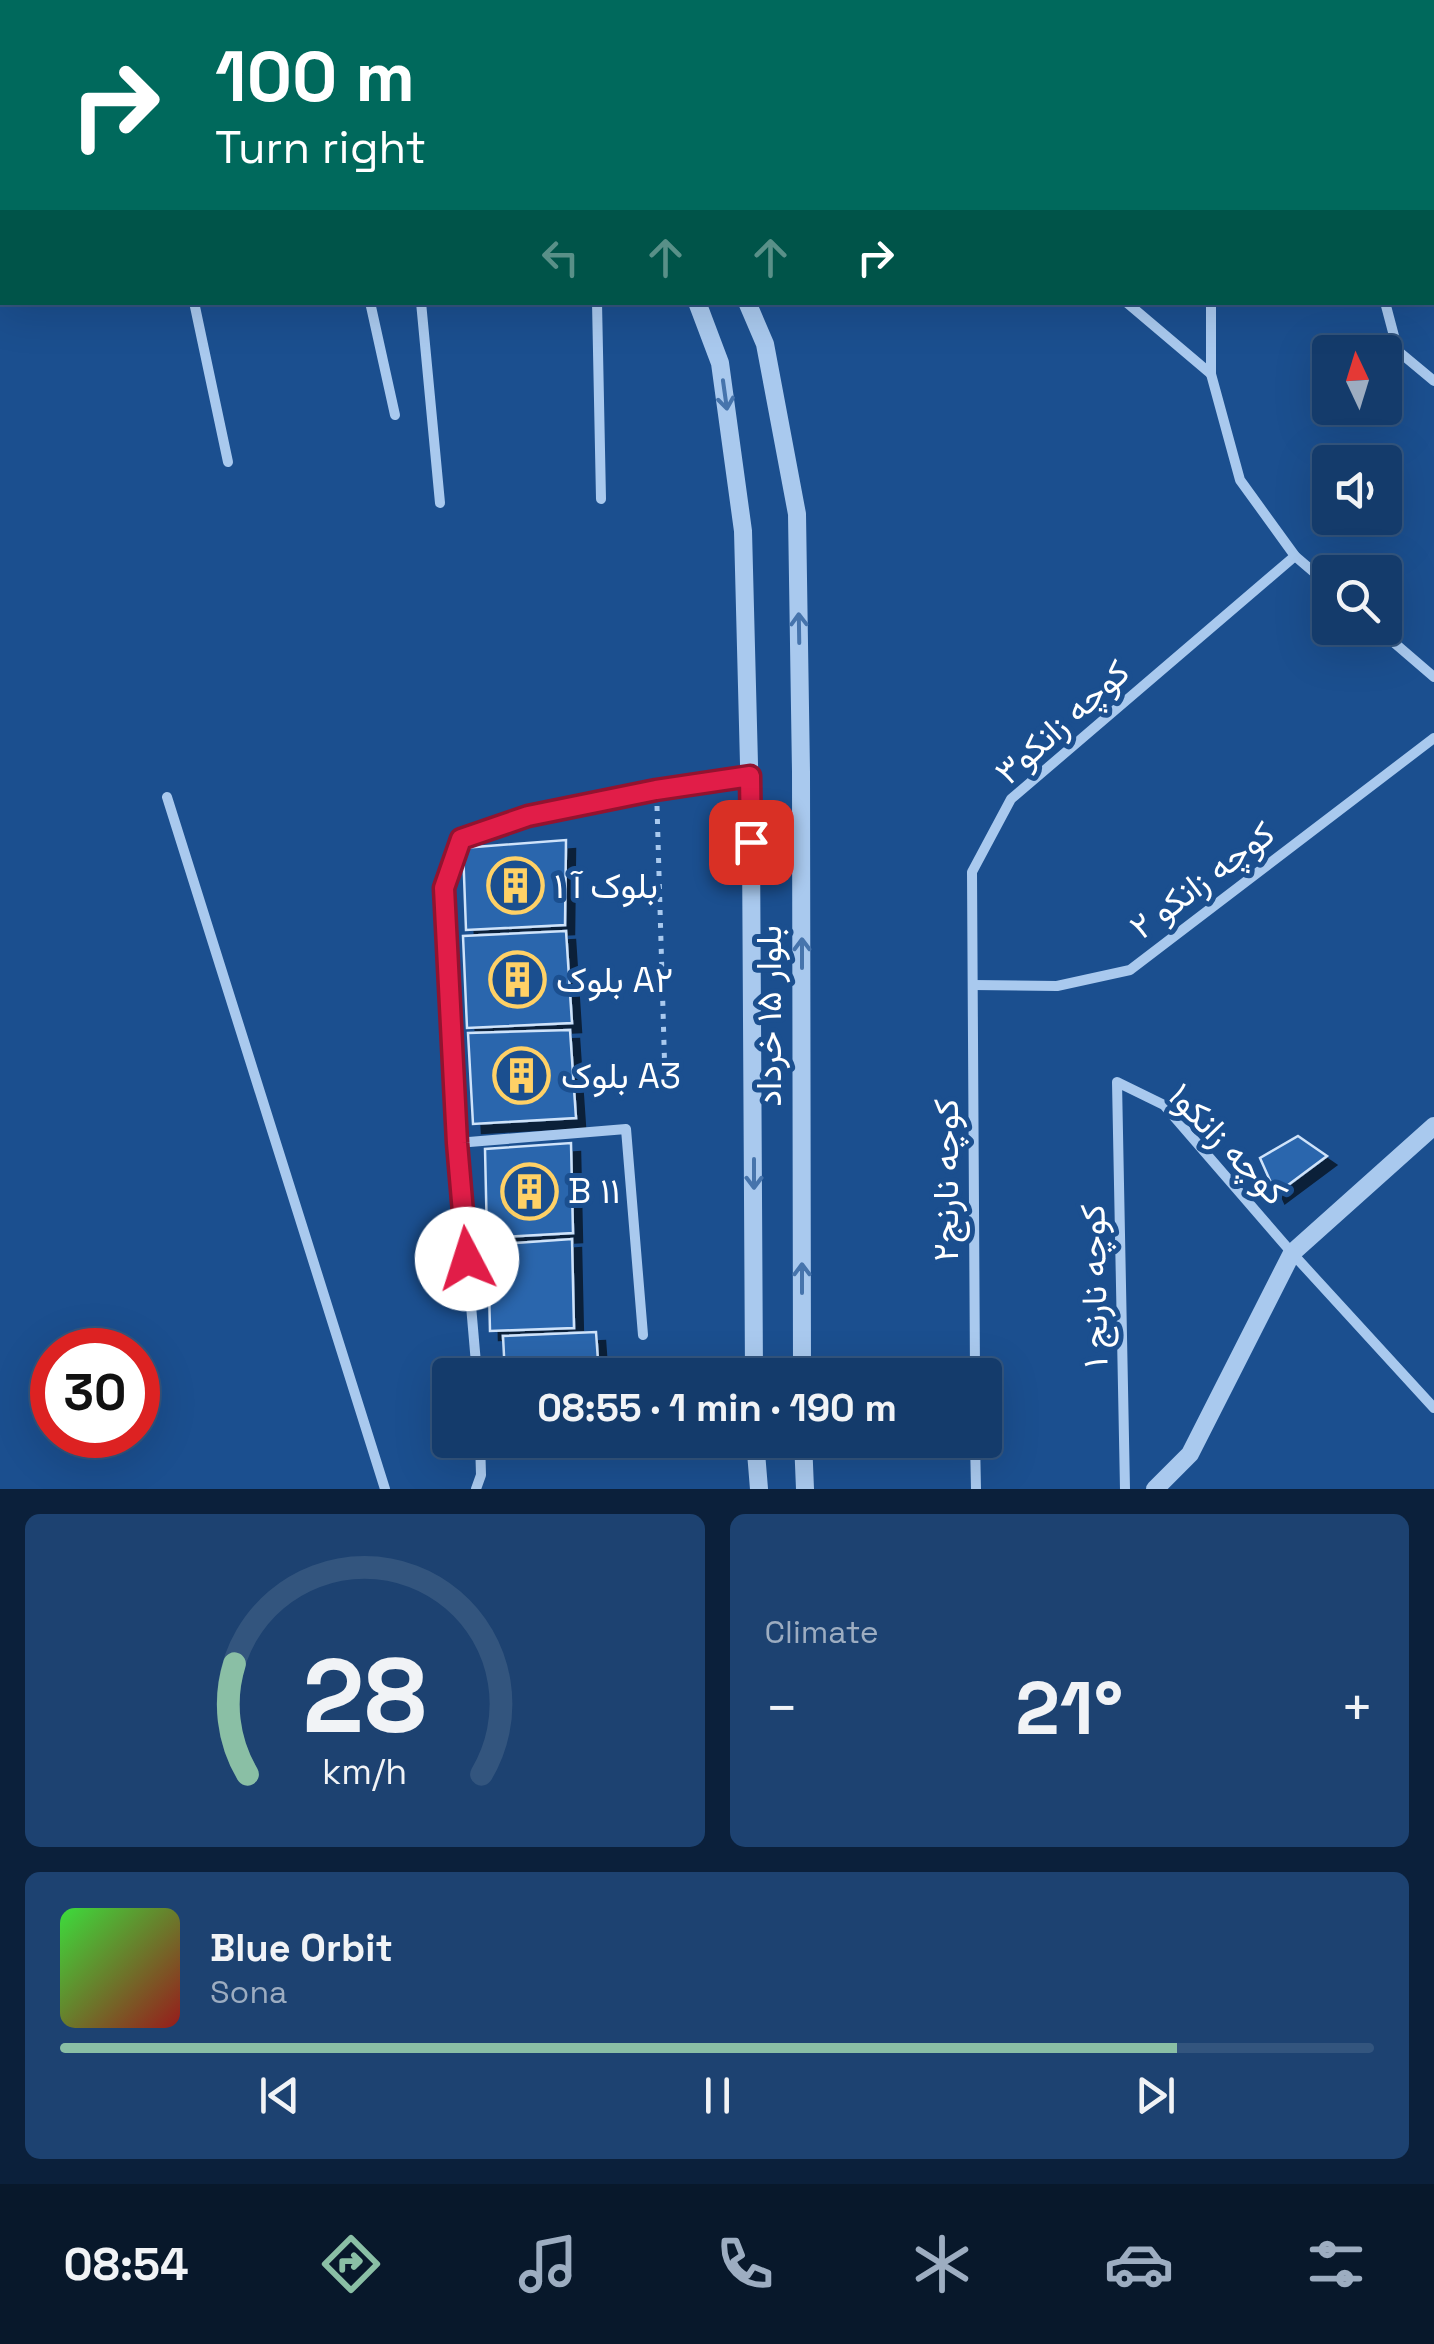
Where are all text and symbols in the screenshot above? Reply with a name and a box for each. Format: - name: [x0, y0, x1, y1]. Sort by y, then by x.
- text: 100 m: [215, 32, 415, 121]
- icon: right: [50, 40, 180, 170]
- text: Turn right: [215, 119, 426, 176]
- icon: left: [533, 230, 588, 285]
- icon: ahead: [638, 230, 693, 285]
- icon: ahead: [743, 230, 798, 285]
- icon: right: [848, 230, 903, 285]
- north arrow: [1312, 335, 1402, 425]
- map controls: [1312, 335, 1402, 645]
- one-way arrow: [716, 379, 734, 411]
- button: sound: [1312, 445, 1402, 535]
- button: search: [1312, 555, 1402, 645]
- one-way arrow: [790, 612, 808, 644]
- street label: کوچه زانکو۳: [986, 650, 1140, 795]
- pin: [709, 800, 794, 885]
- street label: کوچه زانکو ۲: [1121, 811, 1284, 950]
- icon: arrive: [724, 815, 779, 870]
- building icon: بلوک آ ۱: [485, 856, 545, 916]
- place label: بلوک آ ۱: [554, 864, 658, 908]
- street label: بلوار ۱۵ خرداد: [747, 925, 791, 1107]
- one-way arrow: [792, 937, 812, 970]
- building icon: بلوک A۲: [487, 950, 547, 1010]
- place label: بلوک A۲: [556, 958, 673, 1002]
- building icon: بلوک A3: [492, 1046, 552, 1106]
- place label: بلوک A3: [561, 1054, 681, 1098]
- street label: کوچه زانکو۱: [1158, 1074, 1297, 1216]
- street label: کوچه نارنج۲: [924, 1099, 970, 1261]
- one-way arrow: [744, 1158, 764, 1190]
- building icon: B ۱۱: [499, 1161, 559, 1221]
- place label: B ۱۱: [568, 1169, 620, 1213]
- street label: کوچه نارنج ۱: [1071, 1204, 1119, 1368]
- position arrow: [415, 1207, 519, 1311]
- one-way arrow: [792, 1262, 812, 1294]
- speed limit sign: 30: [30, 1328, 160, 1458]
- text: 08:55 · 1 min · 190 m: [537, 1384, 897, 1432]
- text: Climate: [765, 1612, 879, 1652]
- text: 28: [303, 1630, 427, 1762]
- text: 21°: [1015, 1660, 1123, 1756]
- text: −: [765, 1673, 799, 1743]
- text: +: [1340, 1673, 1374, 1743]
- text: km/h: [322, 1749, 407, 1794]
- text: Blue Orbit: [210, 1924, 393, 1972]
- text: Sona: [210, 1972, 287, 2012]
- icon: previous: [252, 2068, 307, 2123]
- icon: pause: [690, 2068, 745, 2123]
- icon: next: [1128, 2068, 1183, 2123]
- icon: directions: [316, 2229, 386, 2299]
- icon: music: [513, 2229, 583, 2299]
- icon: phone: [710, 2229, 780, 2299]
- icon: climate: [907, 2229, 977, 2299]
- icon: car: [1104, 2229, 1174, 2299]
- icon: filters: [1301, 2229, 1371, 2299]
- text: 08:54: [63, 2236, 189, 2293]

